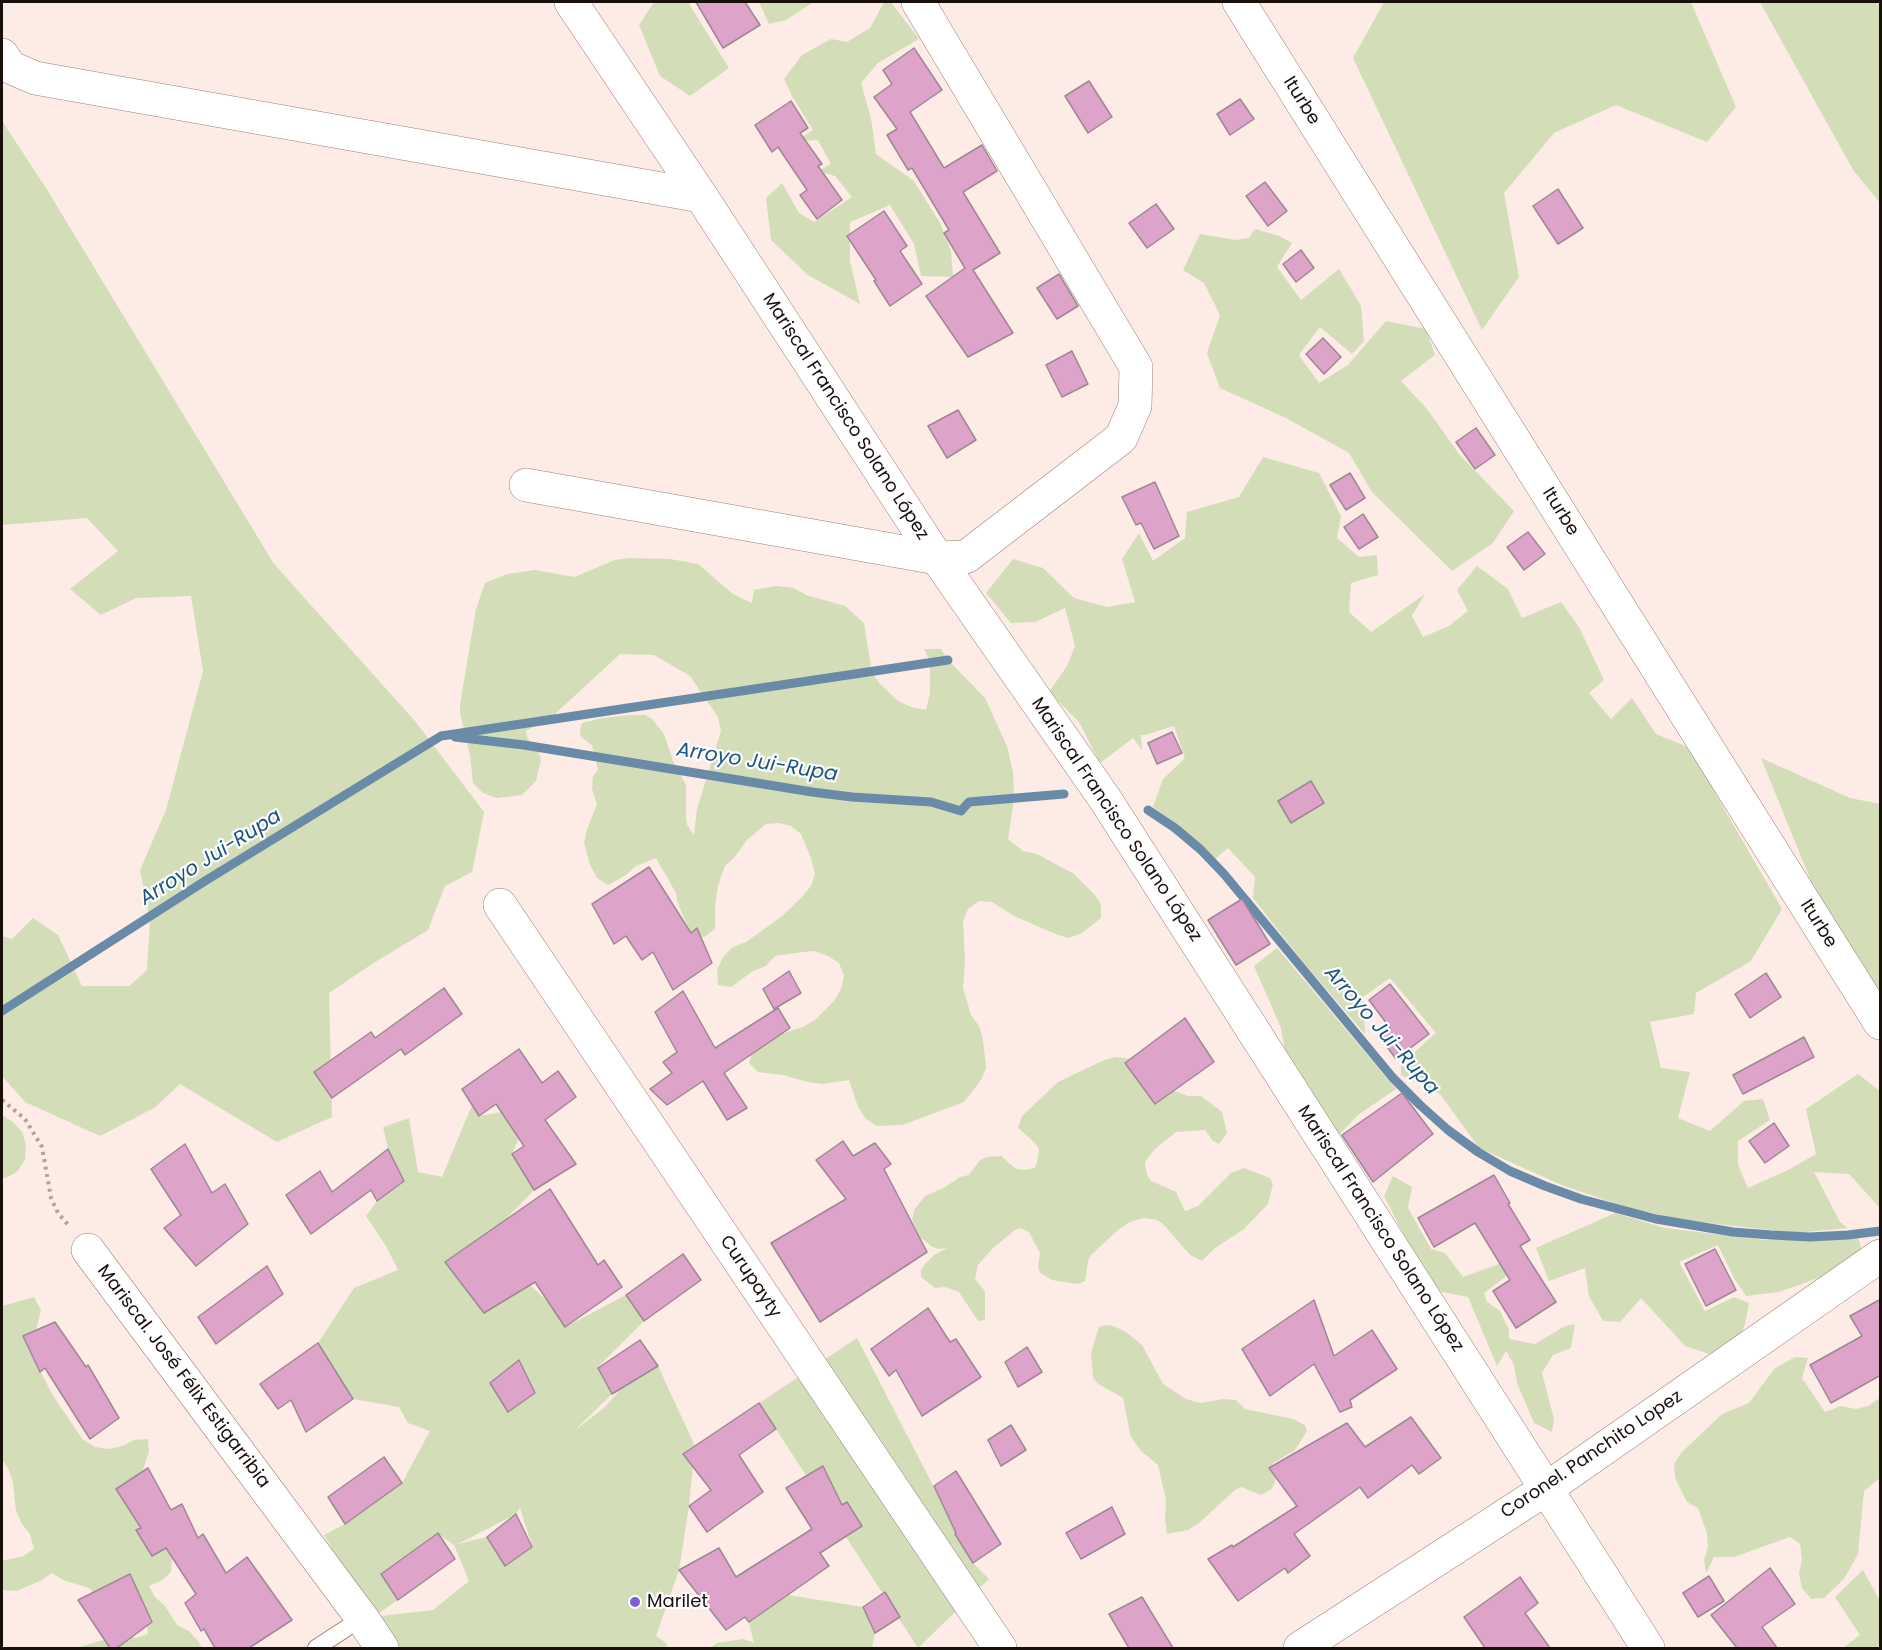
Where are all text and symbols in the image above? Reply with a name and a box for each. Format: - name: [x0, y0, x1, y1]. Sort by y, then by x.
- street label: Iturbe: [1278, 73, 1324, 129]
- street label: Mariscal Francisco Solano López: [757, 290, 933, 544]
- street label: Iturbe: [1537, 484, 1583, 540]
- street label: Mariscal Francisco Solano López: [1026, 694, 1206, 946]
- water label: Arroyo Jui-Rupa: [675, 738, 839, 788]
- water label: Arroyo Jui-Rupa: [136, 805, 286, 911]
- street label: Iturbe: [1795, 896, 1841, 952]
- water label: Arroyo Jui-Rupa: [1319, 962, 1443, 1100]
- street label: Mariscal Francisco Solano López: [1292, 1102, 1468, 1356]
- street label: Curupayty: [715, 1232, 785, 1322]
- street label: Mariscal. José Félix Estigarribia: [92, 1261, 274, 1493]
- street label: Coronel. Panchito Lopez: [1497, 1386, 1687, 1524]
- place label: Marilet: [647, 1591, 708, 1613]
- marker: Marilet: [628, 1595, 642, 1609]

